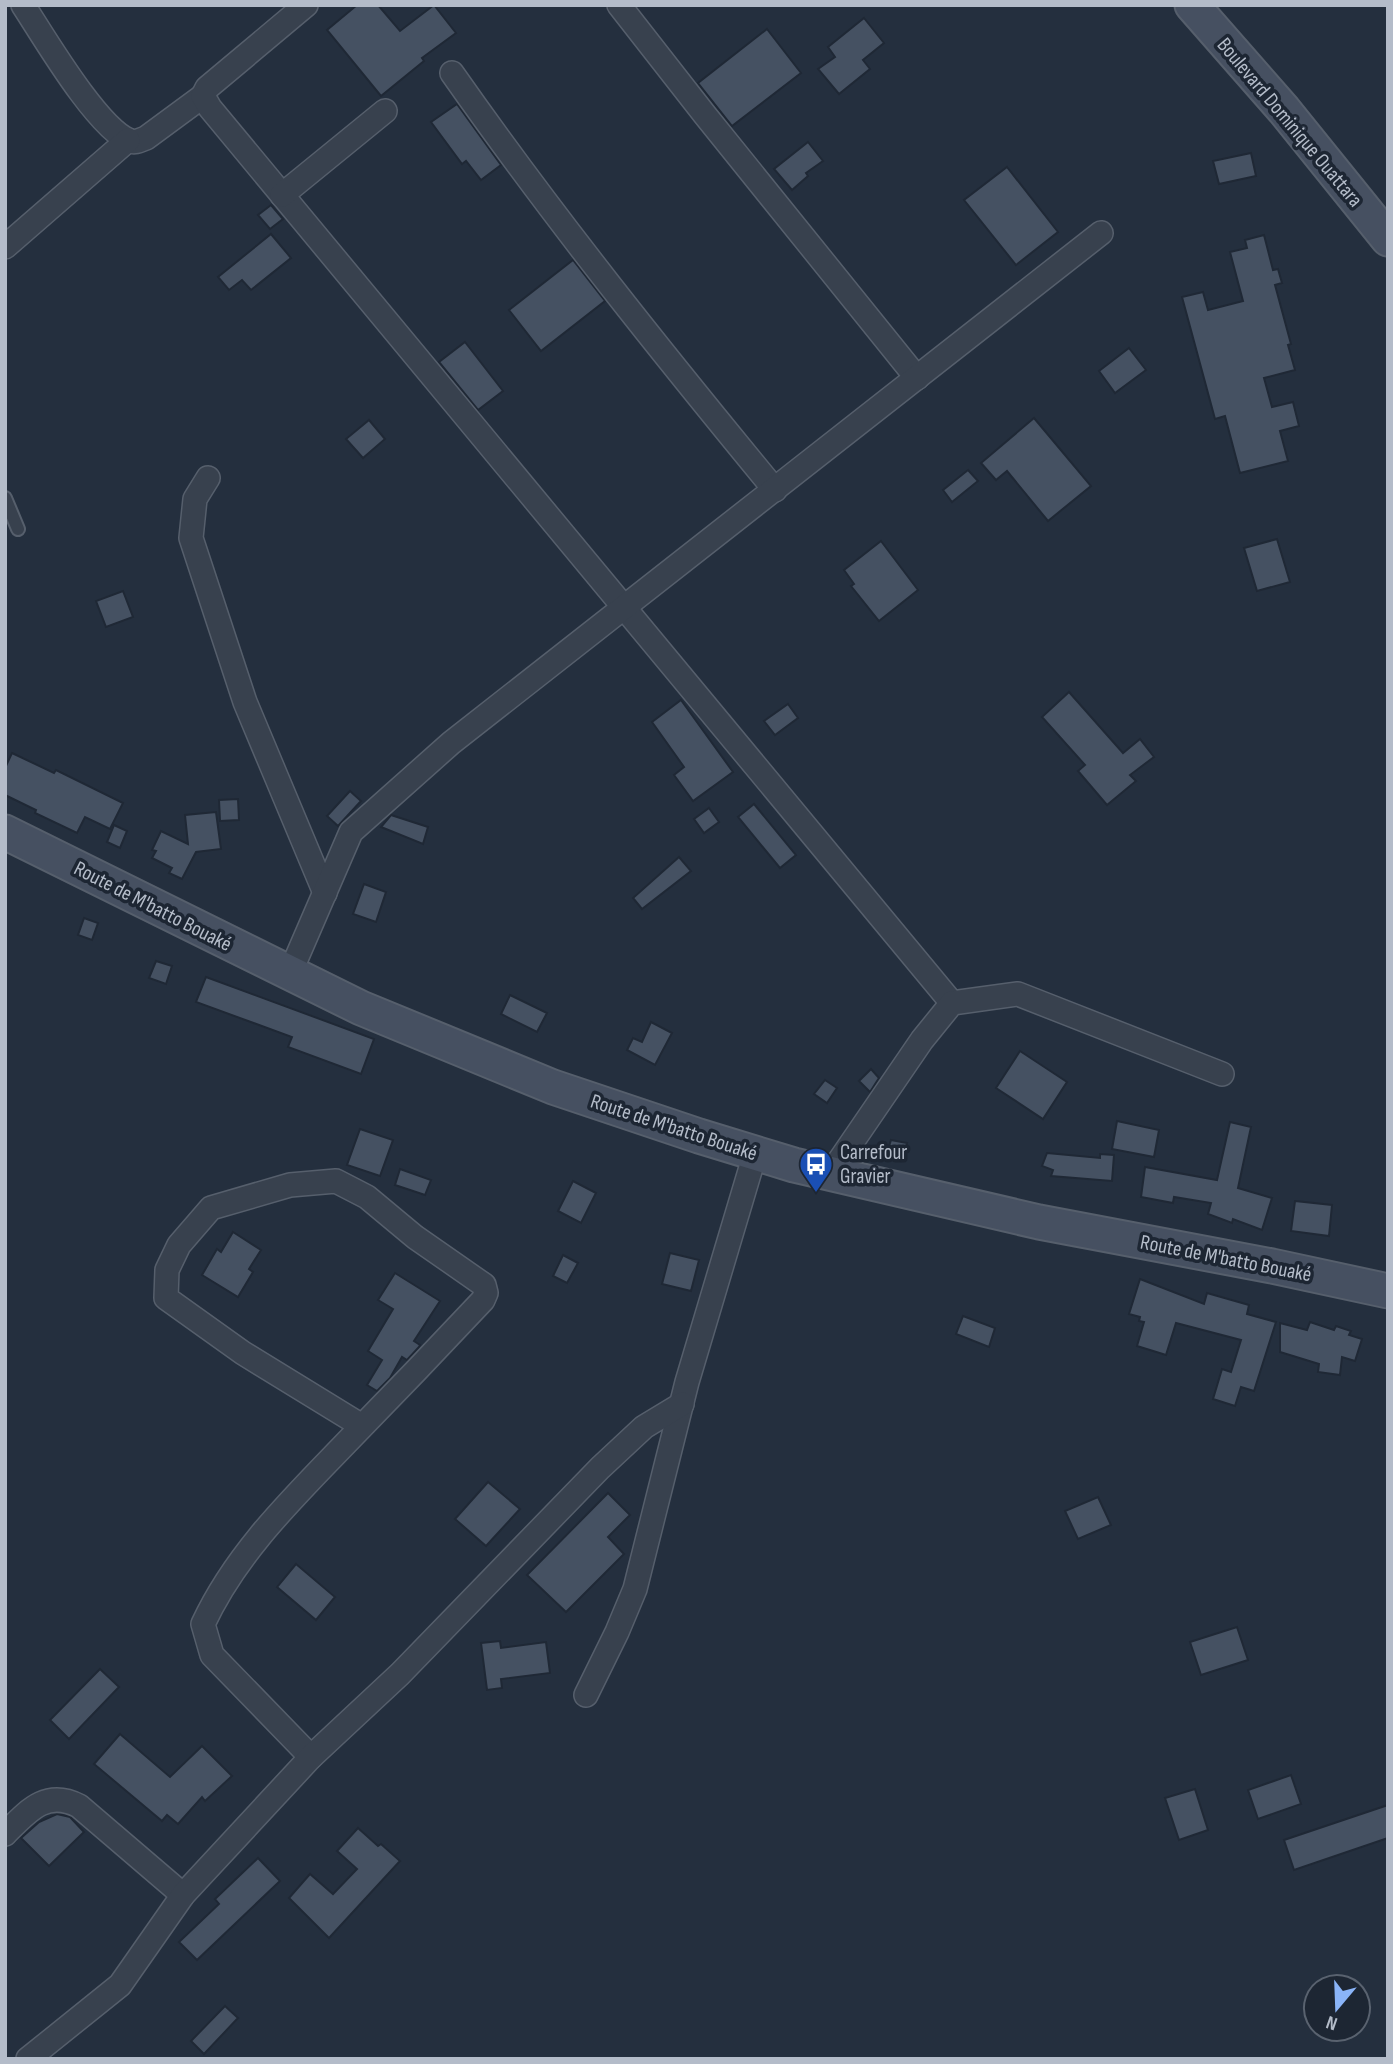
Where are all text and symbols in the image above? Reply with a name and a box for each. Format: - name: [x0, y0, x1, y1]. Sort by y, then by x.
- street label: Boulevard Dominique Ouattara: [1212, 33, 1368, 212]
- street label: Route de M'batto Bouaké: [70, 856, 236, 957]
- street label: Route de M'batto Bouaké: [587, 1089, 760, 1166]
- place label: Carrefour Gravier: [840, 1140, 907, 1189]
- bus stop icon: Carrefour Gravier: [797, 1145, 835, 1194]
- street label: Route de M'batto Bouaké: [1138, 1230, 1314, 1287]
- north arrow: [1302, 1973, 1372, 2043]
- text: N: [1323, 2010, 1340, 2035]

